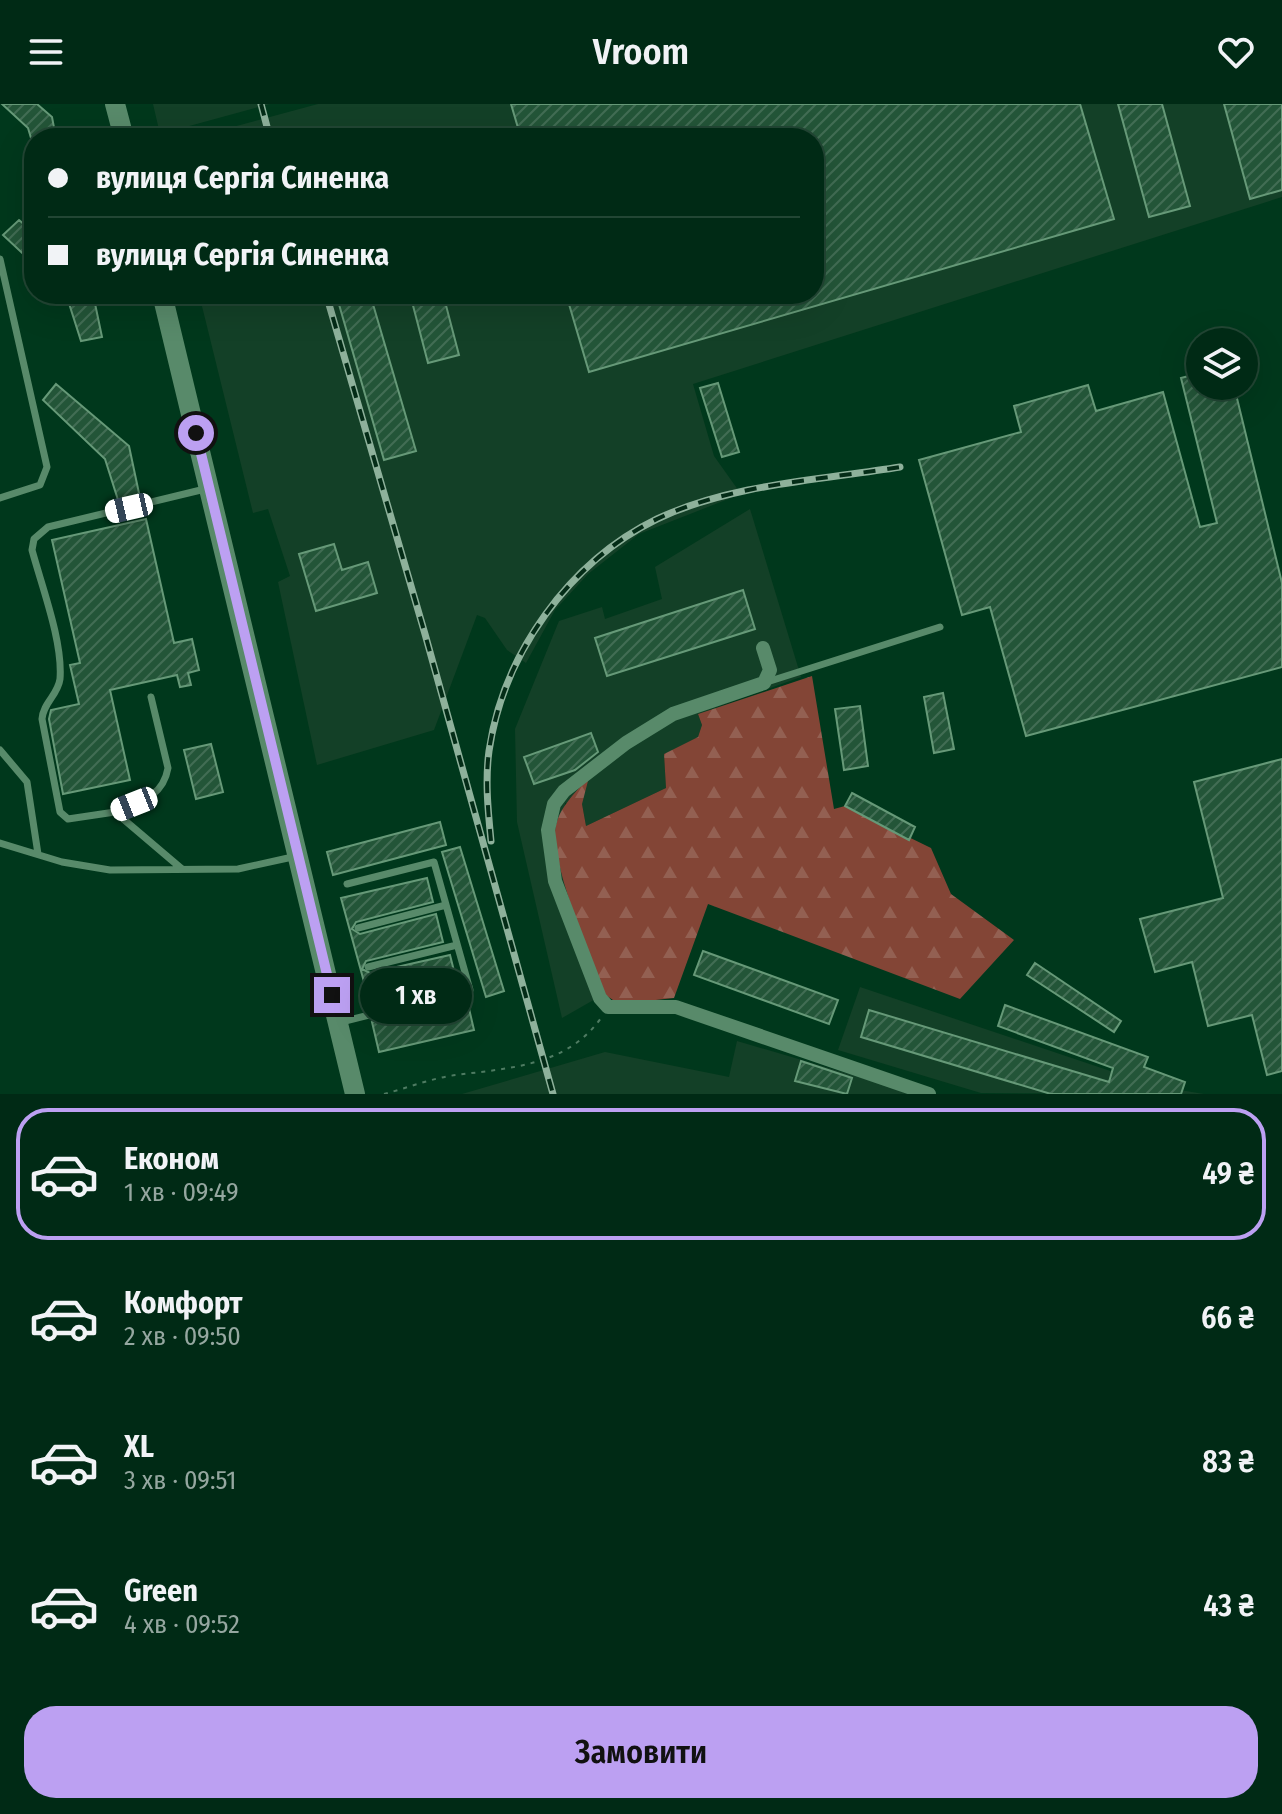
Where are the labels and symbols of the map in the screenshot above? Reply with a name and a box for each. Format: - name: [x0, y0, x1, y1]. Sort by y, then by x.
- route start: [178, 415, 214, 451]
- car: [103, 491, 155, 525]
- car: [107, 784, 161, 824]
- callout: 1 хв: [360, 967, 472, 1023]
- route end: [314, 977, 350, 1013]

